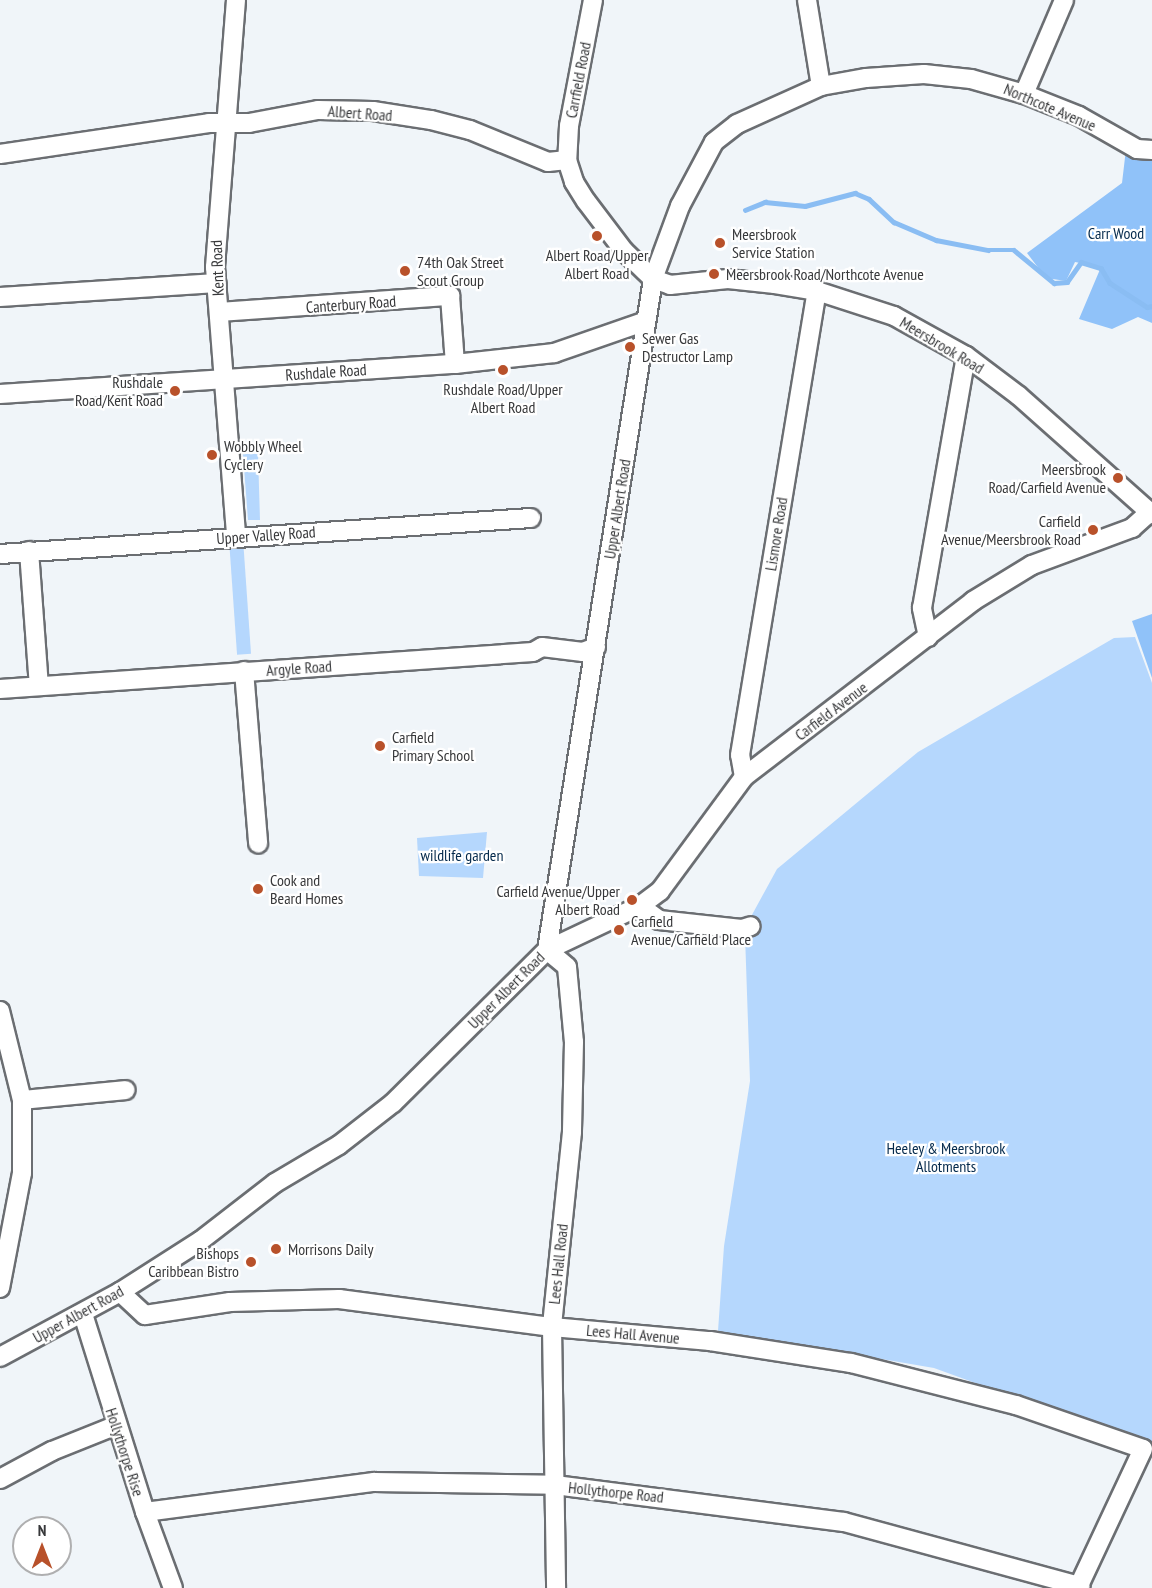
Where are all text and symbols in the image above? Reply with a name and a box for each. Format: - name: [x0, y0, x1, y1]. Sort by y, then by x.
- street label: Carrfield Road: [561, 40, 595, 120]
- street label: Northcote Avenue: [1001, 79, 1099, 135]
- street label: Albert Road: [327, 101, 393, 125]
- park label: Carr Wood: [1088, 223, 1144, 243]
- place label: Meersbrook Service Station: [732, 224, 814, 262]
- marker: Albert Road/Upper Albert Road: [590, 229, 604, 243]
- marker: Meersbrook Service Station: [713, 236, 727, 250]
- street label: Kent Road: [206, 240, 228, 296]
- place label: Albert Road/Upper Albert Road: [546, 245, 648, 283]
- place label: 74th Oak Street Scout Group: [417, 252, 504, 290]
- marker: 74th Oak Street Scout Group: [398, 264, 412, 278]
- place label: Meersbrook Road/Northcote Avenue: [726, 264, 925, 284]
- marker: Meersbrook Road/Northcote Avenue: [707, 267, 721, 281]
- street label: Canterbury Road: [305, 291, 397, 317]
- street label: Meersbrook Road: [896, 312, 988, 378]
- place label: Sewer Gas Destructor Lamp: [642, 328, 733, 366]
- marker: Sewer Gas Destructor Lamp: [623, 340, 637, 354]
- street label: Rushdale Road: [285, 360, 367, 384]
- marker: Rushdale Road/Upper Albert Road: [496, 363, 510, 377]
- place label: Rushdale Road/Kent Road: [75, 372, 163, 410]
- place label: Rushdale Road/Upper Albert Road: [443, 379, 563, 417]
- marker: Rushdale Road/Kent Road: [168, 384, 182, 398]
- place label: Wobbly Wheel Cyclery: [224, 436, 303, 474]
- marker: Wobbly Wheel Cyclery: [205, 448, 219, 462]
- street label: Upper Albert Road: [600, 457, 634, 561]
- place label: Meersbrook Road/Carfield Avenue: [988, 459, 1106, 497]
- marker: Meersbrook Road/Carfield Avenue: [1111, 471, 1125, 485]
- street label: Lismore Road: [761, 496, 791, 572]
- place label: Carfield Avenue/Meersbrook Road: [941, 511, 1081, 549]
- street label: Upper Valley Road: [215, 522, 317, 548]
- marker: Carfield Avenue/Meersbrook Road: [1086, 523, 1100, 537]
- street label: Argyle Road: [265, 656, 333, 680]
- street label: Carfield Avenue: [791, 677, 871, 745]
- place label: Carfield Primary School: [392, 727, 474, 765]
- marker: Carfield Primary School: [373, 739, 387, 753]
- park label: wildlife garden: [420, 845, 504, 865]
- place label: Cook and Beard Homes: [270, 870, 343, 908]
- place label: Carfield Avenue/Upper Albert Road: [496, 881, 620, 919]
- marker: Cook and Beard Homes: [251, 882, 265, 896]
- marker: Carfield Avenue/Upper Albert Road: [625, 893, 639, 907]
- place label: Carfield Avenue/Carfield Place: [631, 911, 751, 949]
- marker: Carfield Avenue/Carfield Place: [612, 923, 626, 937]
- street label: Upper Albert Road: [463, 947, 549, 1033]
- park label: Heeley & Meersbrook Allotments: [886, 1138, 1006, 1176]
- street label: Lees Hall Road: [544, 1223, 572, 1305]
- place label: Morrisons Daily: [288, 1239, 374, 1259]
- marker: Morrisons Daily: [269, 1242, 283, 1256]
- place label: Bishops Caribbean Bistro: [148, 1243, 239, 1281]
- marker: Bishops Caribbean Bistro: [244, 1255, 258, 1269]
- street label: Upper Albert Road: [29, 1281, 127, 1347]
- street label: Lees Hall Avenue: [585, 1320, 681, 1348]
- street label: Hollythorpe Rise: [102, 1405, 148, 1499]
- street label: Hollythorpe Road: [567, 1477, 665, 1507]
- north arrow: [12, 1516, 72, 1576]
- text: N: [38, 1520, 46, 1540]

